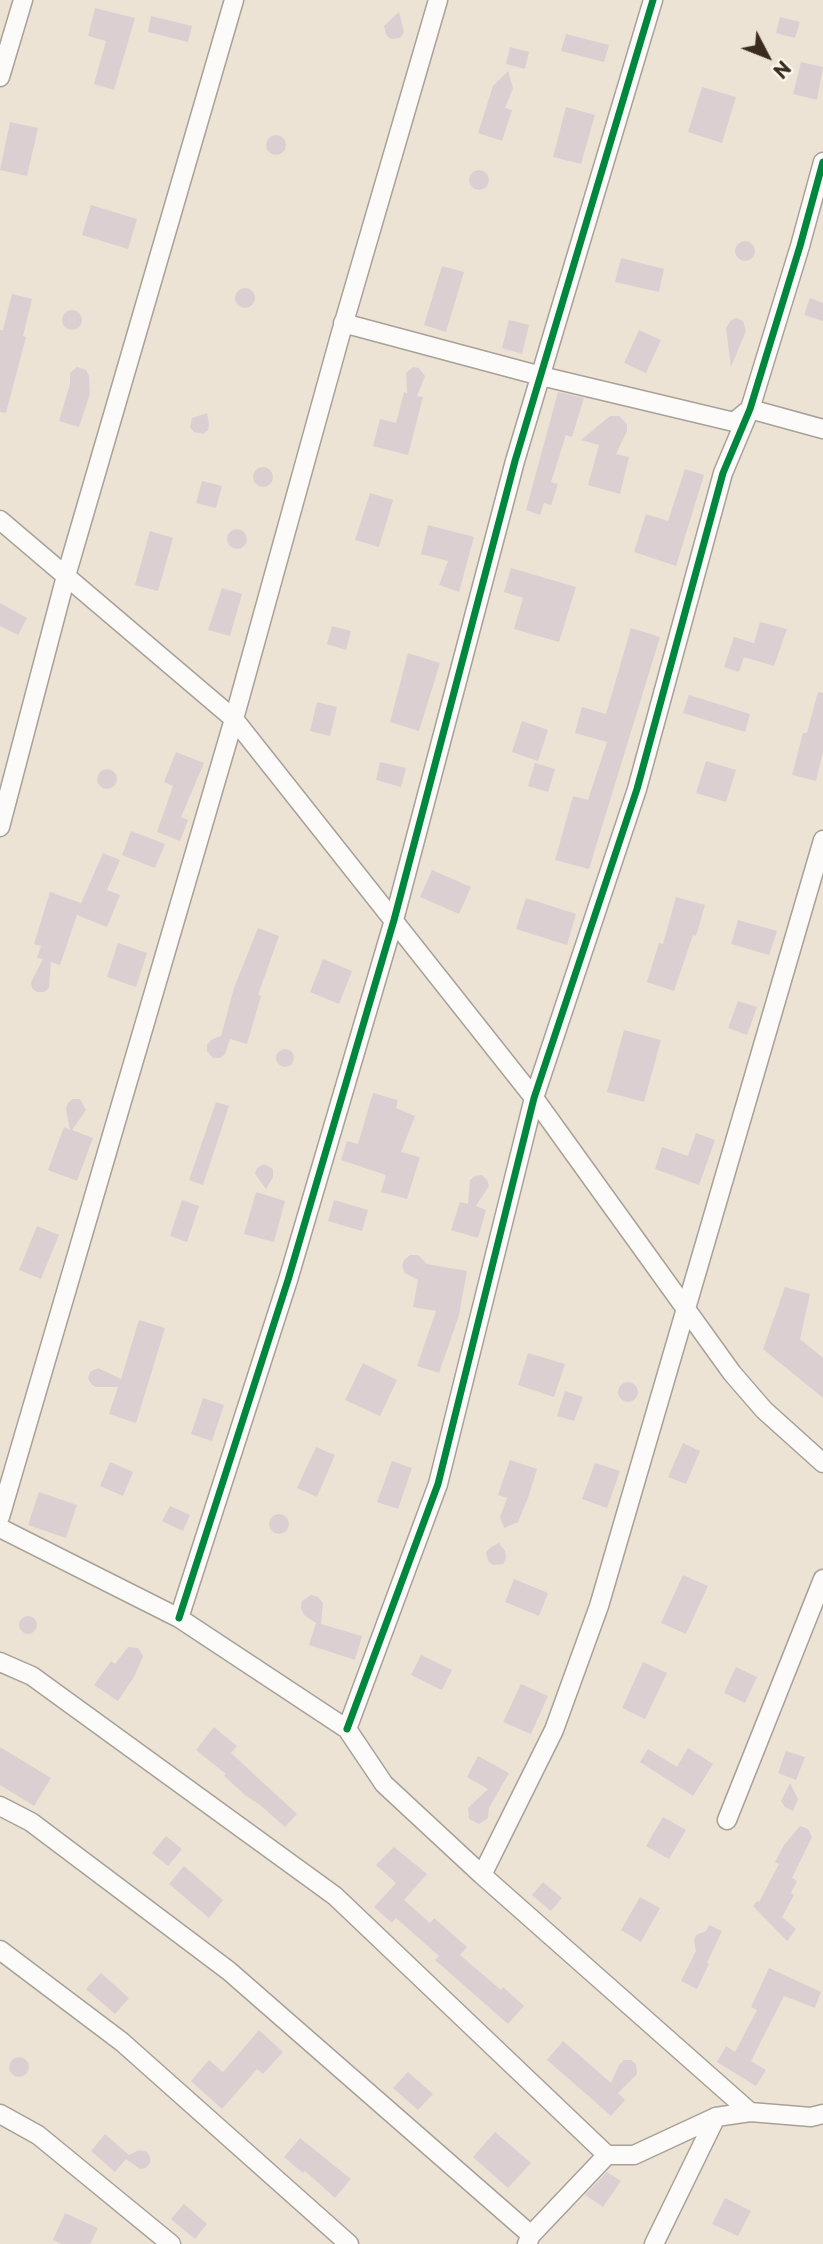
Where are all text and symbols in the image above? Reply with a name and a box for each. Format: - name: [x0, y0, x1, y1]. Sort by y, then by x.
- north arrow: [732, 21, 802, 91]
- text: N: [767, 55, 798, 85]

